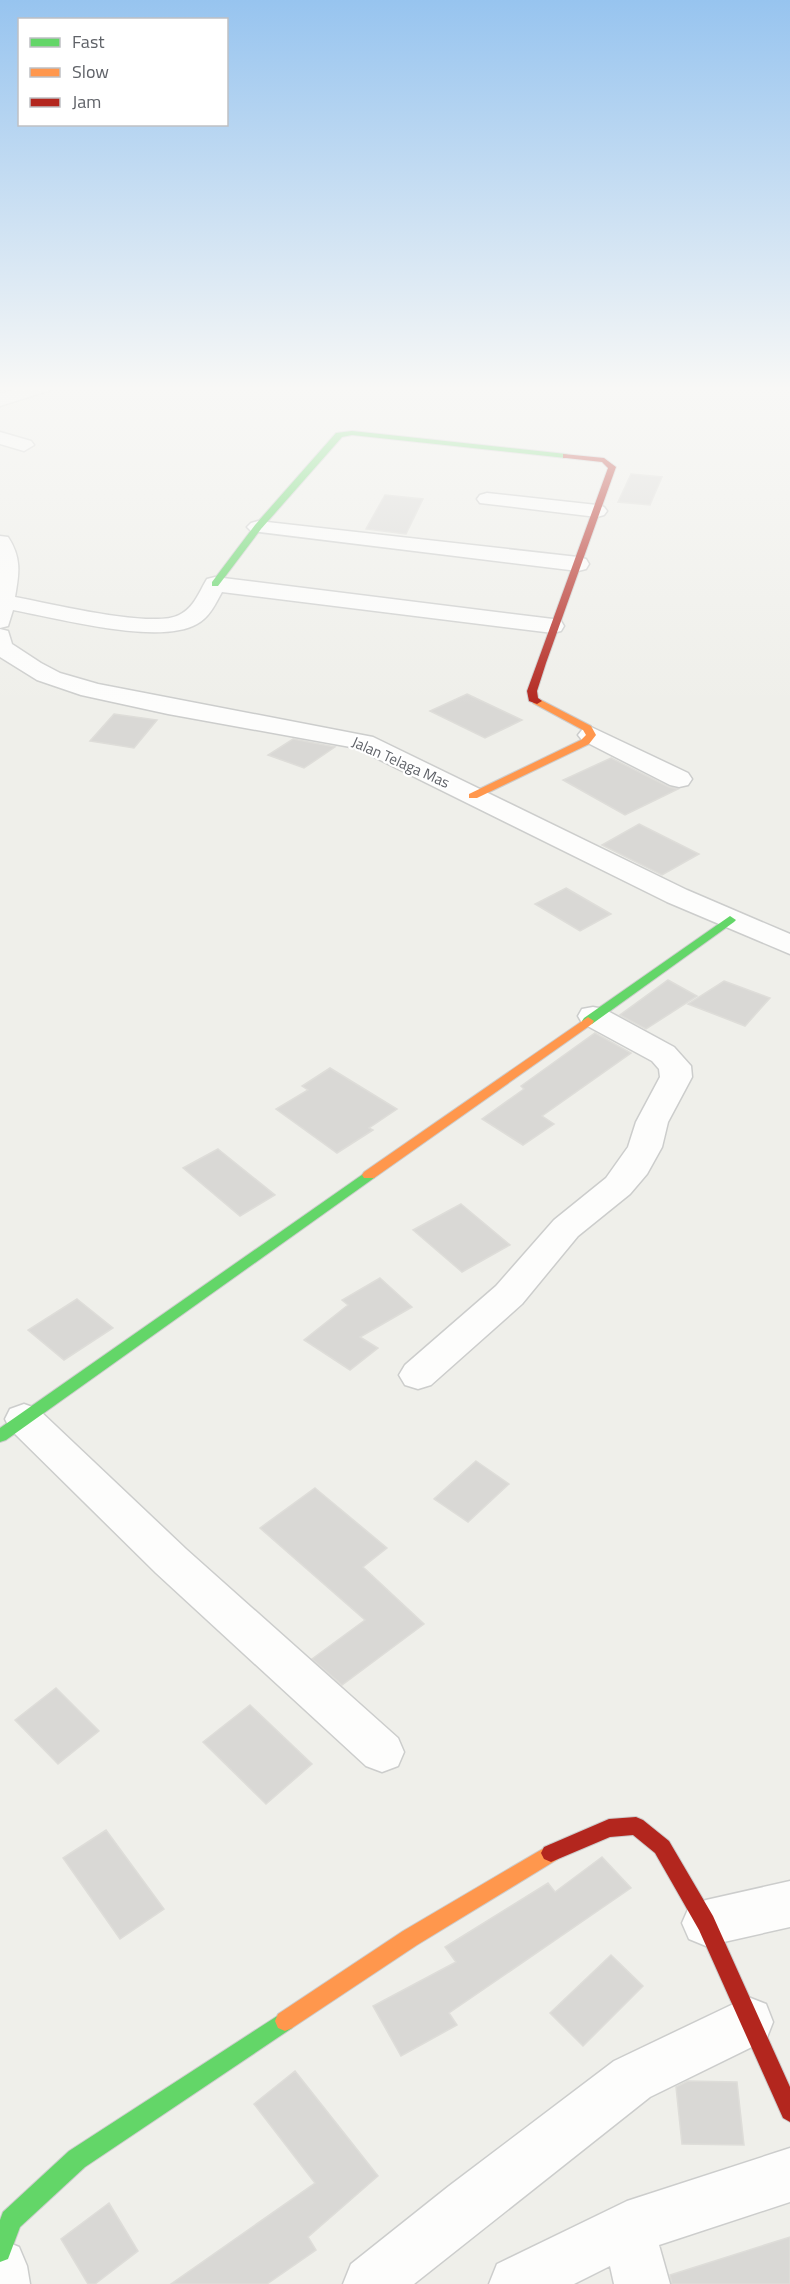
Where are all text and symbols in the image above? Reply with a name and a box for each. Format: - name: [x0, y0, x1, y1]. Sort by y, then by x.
- legend: [18, 18, 228, 126]
- text: Fast: [72, 28, 105, 55]
- text: Slow: [72, 58, 109, 85]
- text: Jam: [72, 88, 101, 115]
- street label: Jalan Telaga Mas: [348, 730, 454, 794]

